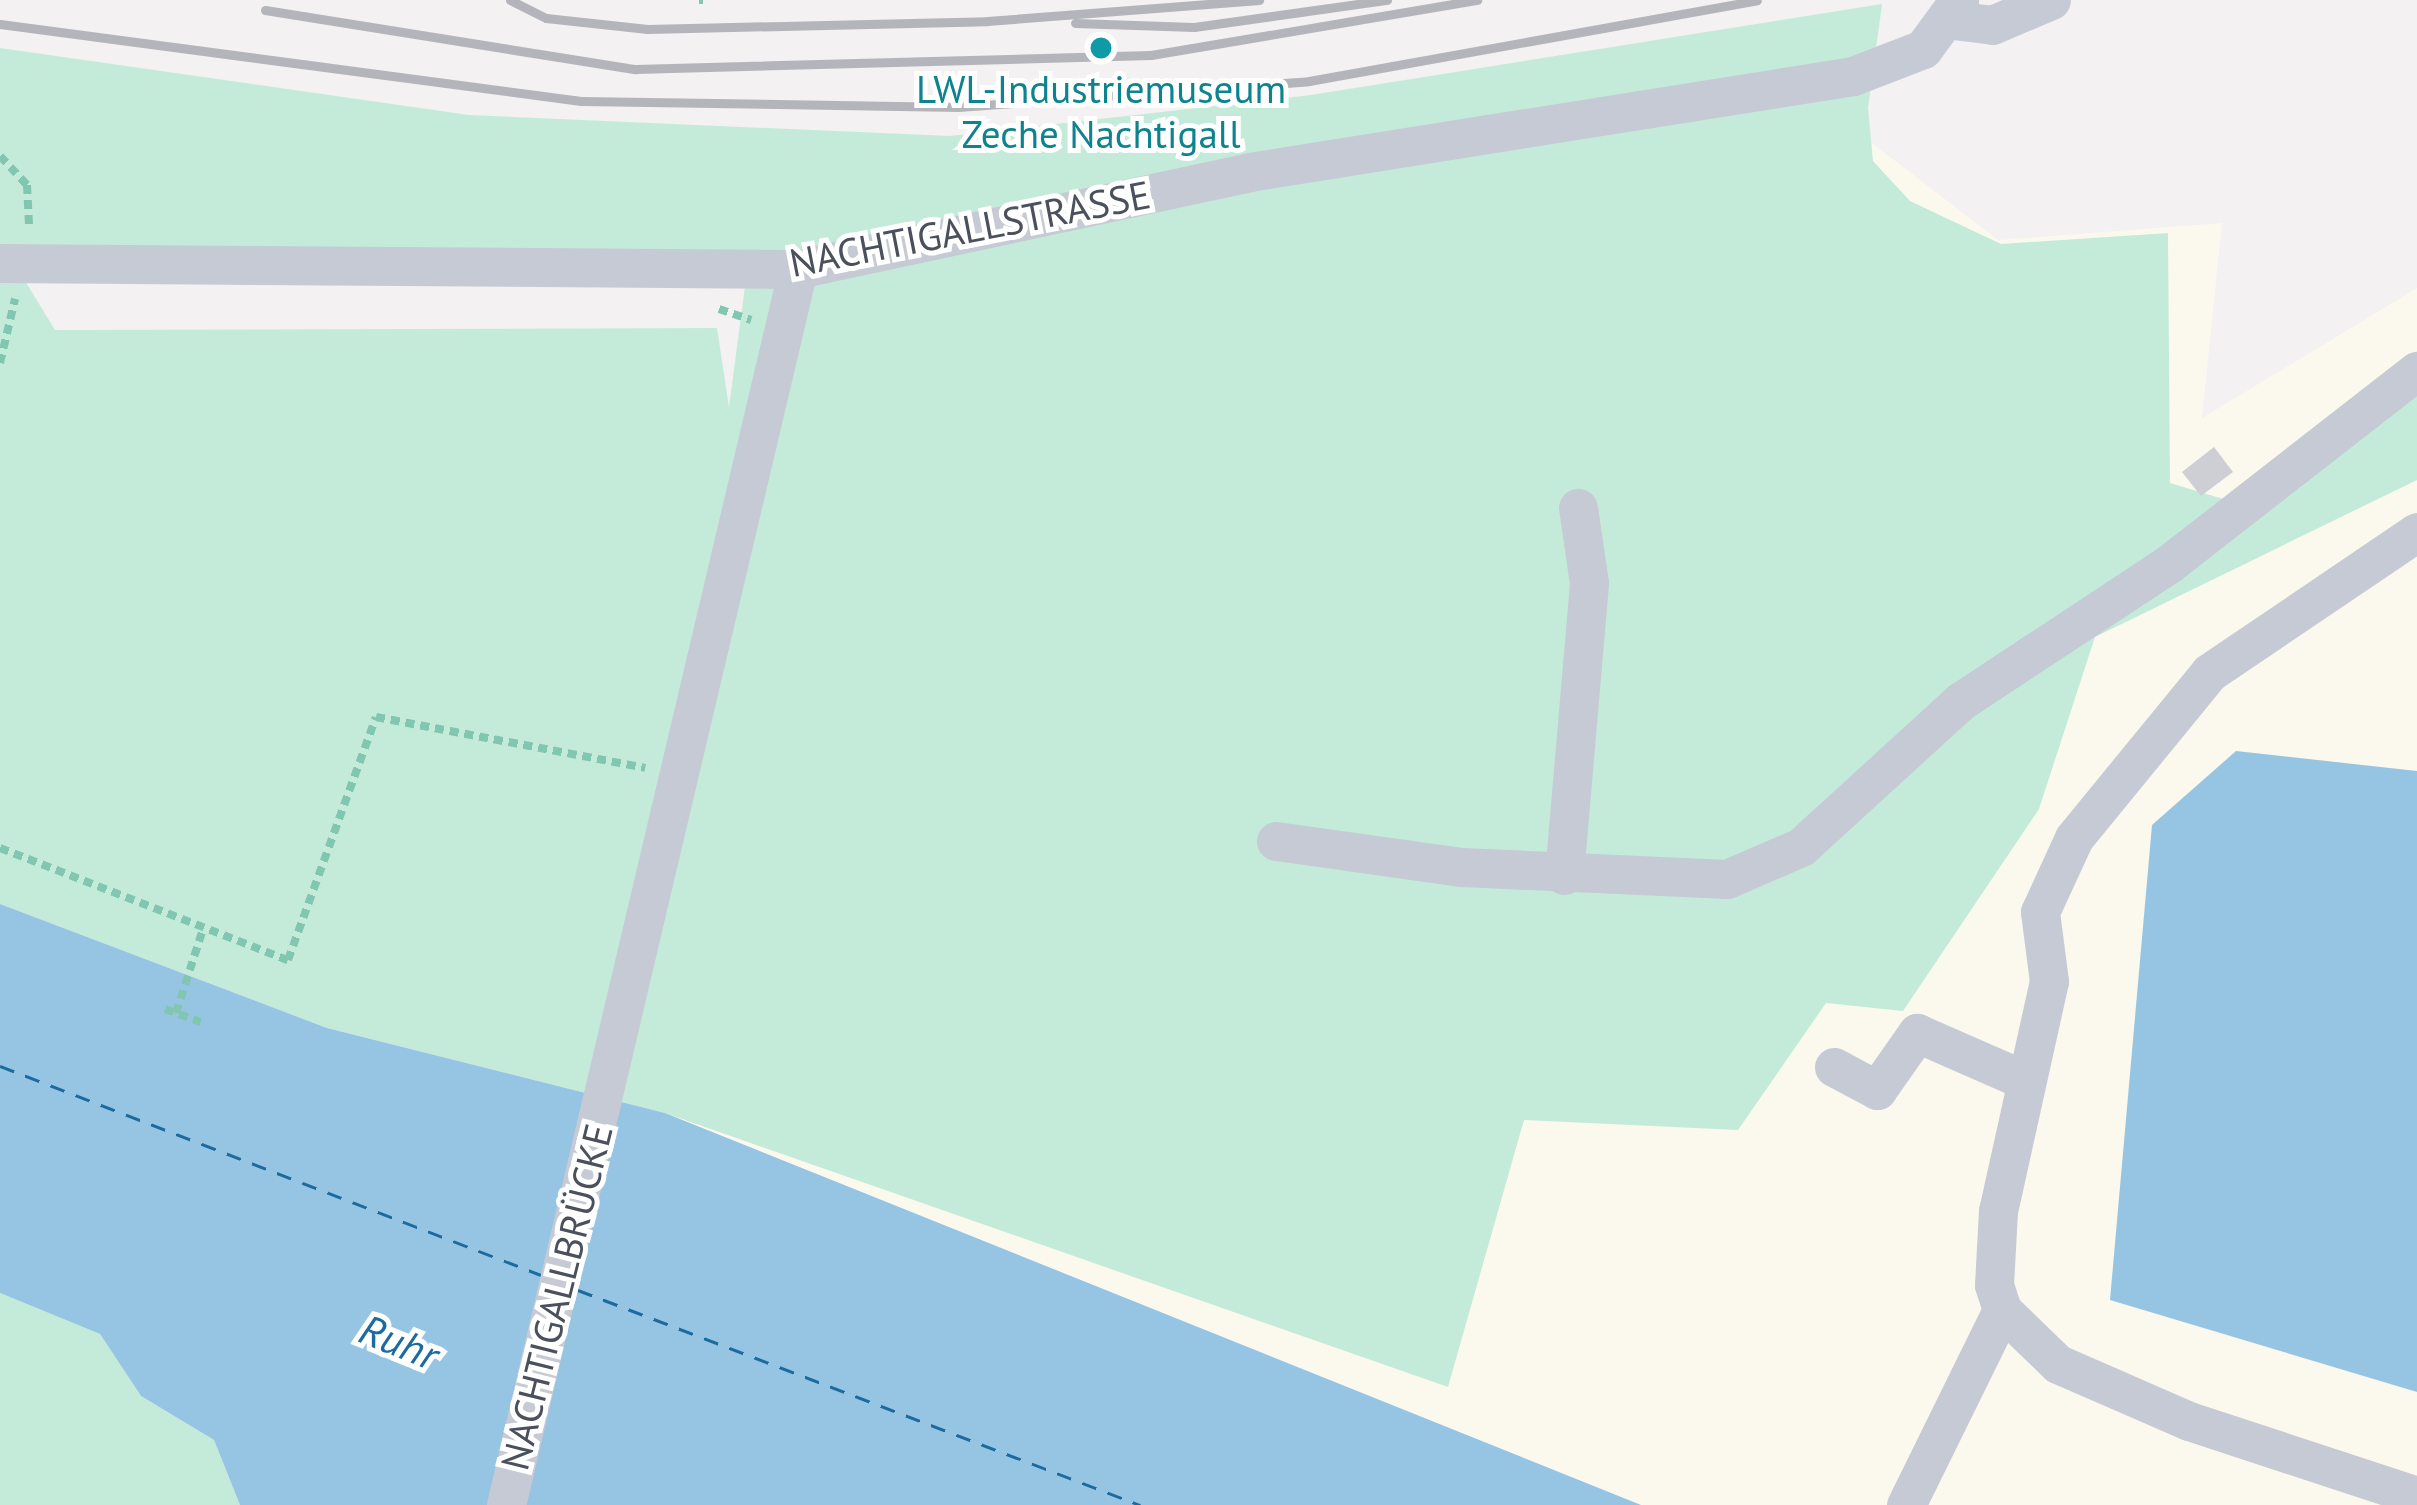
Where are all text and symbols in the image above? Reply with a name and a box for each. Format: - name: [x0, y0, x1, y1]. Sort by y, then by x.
- marker: LWL-Industriemuseum Zeche Nachtigall: [1088, 35, 1114, 61]
- place label: LWL-Industriemuseum Zeche Nachtigall: [916, 67, 1286, 158]
- street label: NACHTIGALLSTRASSE: [786, 171, 1154, 287]
- street label: NACHTIGALLBRÜCKE: [491, 1119, 623, 1475]
- water label: Ruhr: [352, 1304, 446, 1380]

